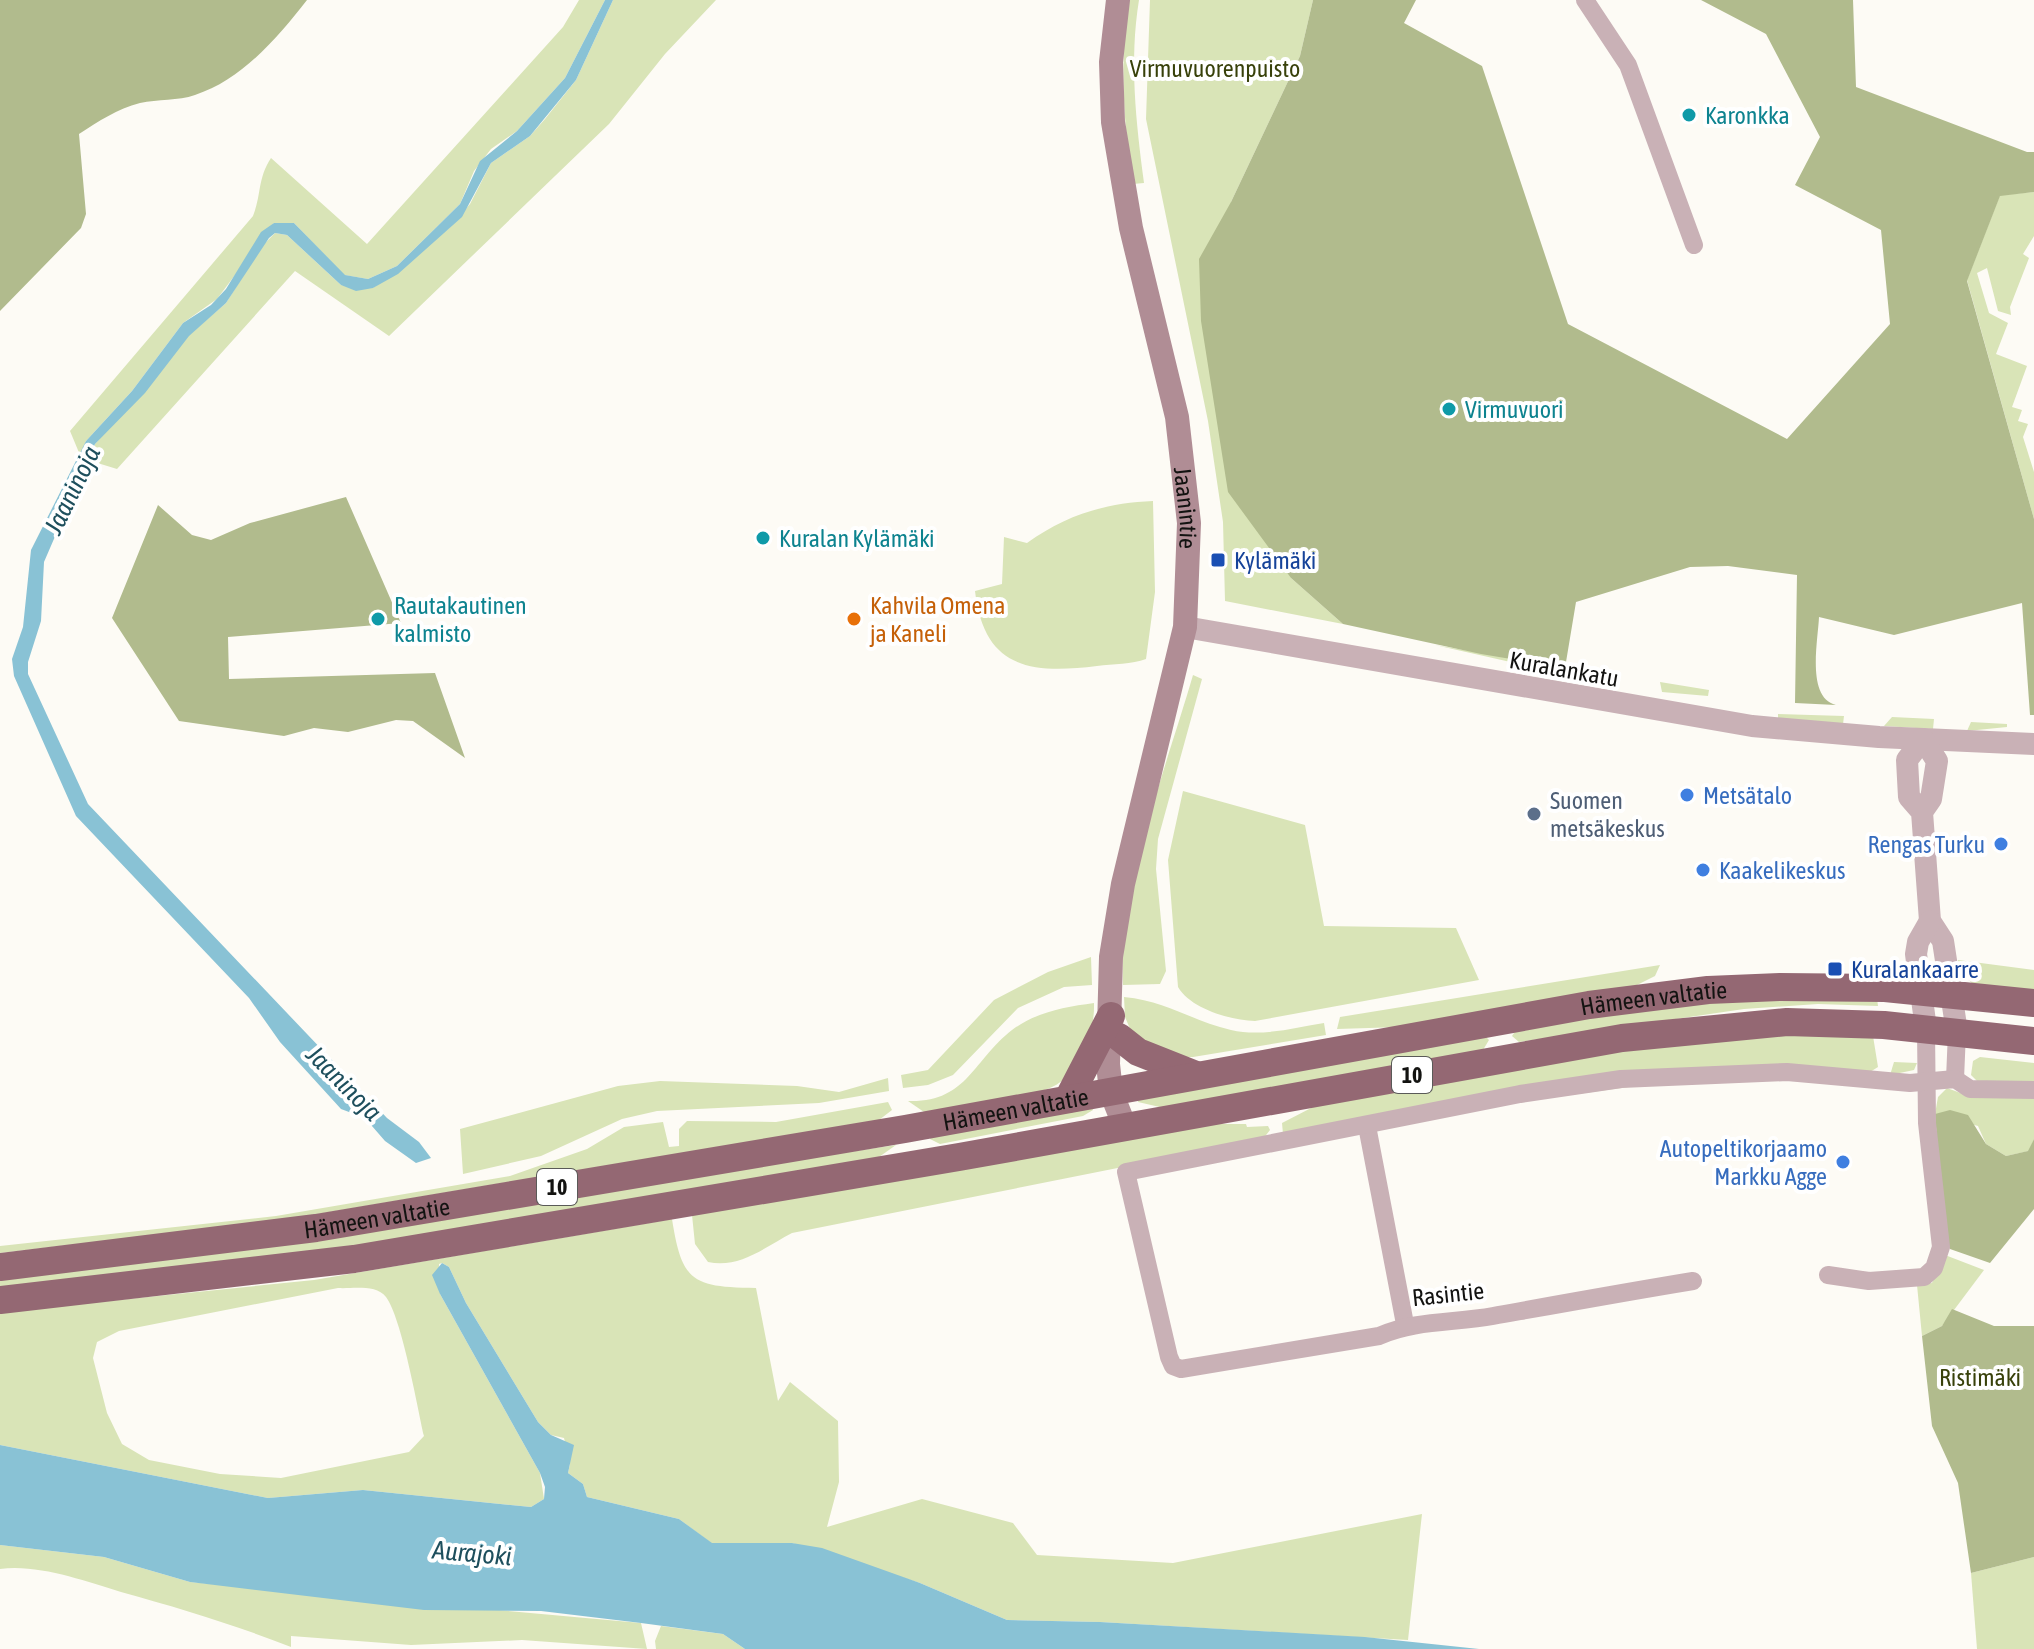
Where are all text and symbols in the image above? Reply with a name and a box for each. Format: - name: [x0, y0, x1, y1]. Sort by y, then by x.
- park label: Virmuvuorenpuisto: [1130, 55, 1300, 82]
- place label: Karonkka: [1705, 102, 1790, 129]
- marker: Karonkka: [1680, 106, 1698, 124]
- place label: Virmuvuori: [1465, 396, 1564, 423]
- marker: Virmuvuori: [1440, 400, 1458, 418]
- water label: Jaaninoja: [37, 441, 106, 540]
- street label: Jaanintie: [1169, 466, 1203, 549]
- place label: Kuralan Kylämäki: [779, 525, 935, 552]
- marker: Kuralan Kylämäki: [754, 529, 772, 547]
- place label: Kylämäki: [1234, 547, 1316, 574]
- marker: Kylämäki: [1209, 551, 1227, 569]
- place label: Rautakautinen kalmisto: [394, 592, 527, 647]
- place label: Kahvila Omena ja Kaneli: [869, 592, 1005, 647]
- marker: Rautakautinen kalmisto: [369, 610, 387, 628]
- marker: Kahvila Omena ja Kaneli: [845, 610, 863, 628]
- street label: Kuralankatu: [1507, 646, 1621, 692]
- place label: Metsätalo: [1703, 782, 1792, 809]
- marker: Metsätalo: [1678, 786, 1696, 804]
- place label: Suomen metsäkeskus: [1550, 787, 1665, 842]
- marker: Suomen metsäkeskus: [1525, 805, 1543, 823]
- place label: Rengas Turku: [1868, 831, 1985, 858]
- marker: Rengas Turku: [1992, 835, 2010, 853]
- place label: Kaakelikeskus: [1719, 857, 1846, 884]
- marker: Kaakelikeskus: [1694, 861, 1712, 879]
- place label: Kuralankaarre: [1851, 956, 1979, 983]
- marker: Kuralankaarre: [1826, 960, 1844, 978]
- street label: Hämeen valtatie: [1578, 976, 1728, 1020]
- water label: Jaaninoja: [299, 1038, 388, 1127]
- road number: 10: [1392, 1057, 1432, 1093]
- street label: Hämeen valtatie: [940, 1083, 1091, 1135]
- place label: Autopeltikorjaamo Markku Agge: [1660, 1135, 1827, 1190]
- marker: Autopeltikorjaamo Markku Agge: [1834, 1153, 1852, 1171]
- road number: 10: [537, 1169, 577, 1205]
- street label: Hämeen valtatie: [302, 1192, 452, 1243]
- street label: Rasintie: [1411, 1277, 1485, 1311]
- park label: Ristimäki: [1939, 1364, 2021, 1391]
- water label: Aurajoki: [430, 1535, 513, 1571]

